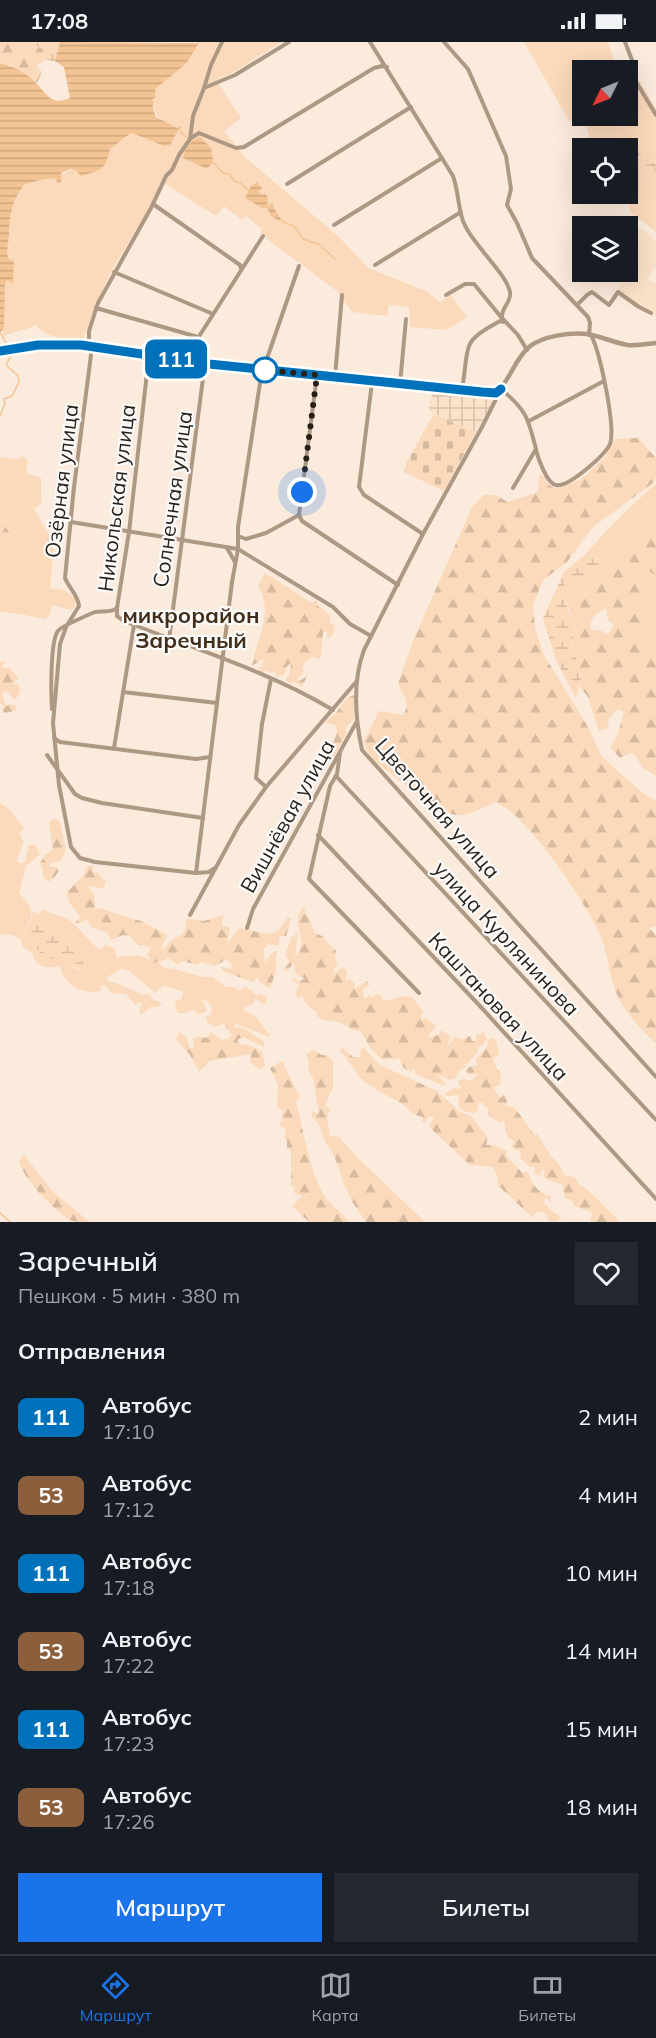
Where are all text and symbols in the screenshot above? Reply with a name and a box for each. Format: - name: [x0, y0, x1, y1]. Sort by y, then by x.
- text: 17:08: [30, 7, 88, 35]
- north arrow: [572, 60, 638, 126]
- map controls: [572, 60, 638, 282]
- button: locate: [572, 138, 638, 204]
- button: layers: [572, 216, 638, 282]
- line badge: 111: [142, 340, 210, 378]
- text: 111: [157, 346, 195, 372]
- unlabelled marker: [252, 357, 278, 383]
- street label: Озёрная улица: [39, 403, 83, 559]
- street label: Никольская улица: [92, 403, 140, 593]
- street label: Солнечная улица: [147, 409, 197, 589]
- your location: [287, 477, 317, 507]
- district label: микрорайон Заречный: [122, 601, 260, 654]
- street label: Цветочная улица: [370, 733, 506, 883]
- street label: Вишнёвая улица: [234, 735, 340, 897]
- street label: улица Курлянинова: [429, 855, 585, 1021]
- street label: Каштановая улица: [423, 926, 575, 1086]
- button: heart: [575, 1242, 638, 1305]
- text: Заречный: [18, 1243, 158, 1278]
- text: Пешком · 5 мин · 380 m: [18, 1283, 240, 1308]
- text: Отправления: [18, 1337, 166, 1365]
- text: Автобус: [102, 1391, 192, 1419]
- text: 2 мин: [578, 1403, 638, 1431]
- text: 111: [32, 1404, 70, 1430]
- text: 17:10: [102, 1419, 155, 1444]
- text: Автобус: [102, 1469, 192, 1497]
- text: 4 мин: [578, 1481, 638, 1509]
- text: 53: [38, 1482, 64, 1508]
- text: 17:12: [102, 1497, 155, 1522]
- text: Автобус: [102, 1547, 192, 1575]
- text: 10 мин: [565, 1559, 638, 1587]
- text: 111: [32, 1560, 70, 1586]
- text: 17:18: [102, 1575, 155, 1600]
- text: Автобус: [102, 1625, 192, 1653]
- text: 14 мин: [565, 1637, 638, 1665]
- text: 53: [38, 1638, 64, 1664]
- text: 17:22: [102, 1653, 155, 1678]
- text: Автобус: [102, 1703, 192, 1731]
- text: 15 мин: [565, 1715, 638, 1743]
- text: 111: [32, 1716, 70, 1742]
- text: 17:23: [102, 1731, 155, 1756]
- text: Автобус: [102, 1781, 192, 1809]
- text: 18 мин: [565, 1793, 638, 1821]
- text: 53: [38, 1794, 64, 1820]
- text: 17:26: [102, 1809, 155, 1834]
- button: Маршрут: [18, 1873, 322, 1942]
- button: Билеты: [334, 1873, 638, 1942]
- tab: Маршрут: [80, 1969, 152, 2025]
- tab: Карта: [312, 1969, 359, 2025]
- tab: Билеты: [518, 1969, 576, 2025]

